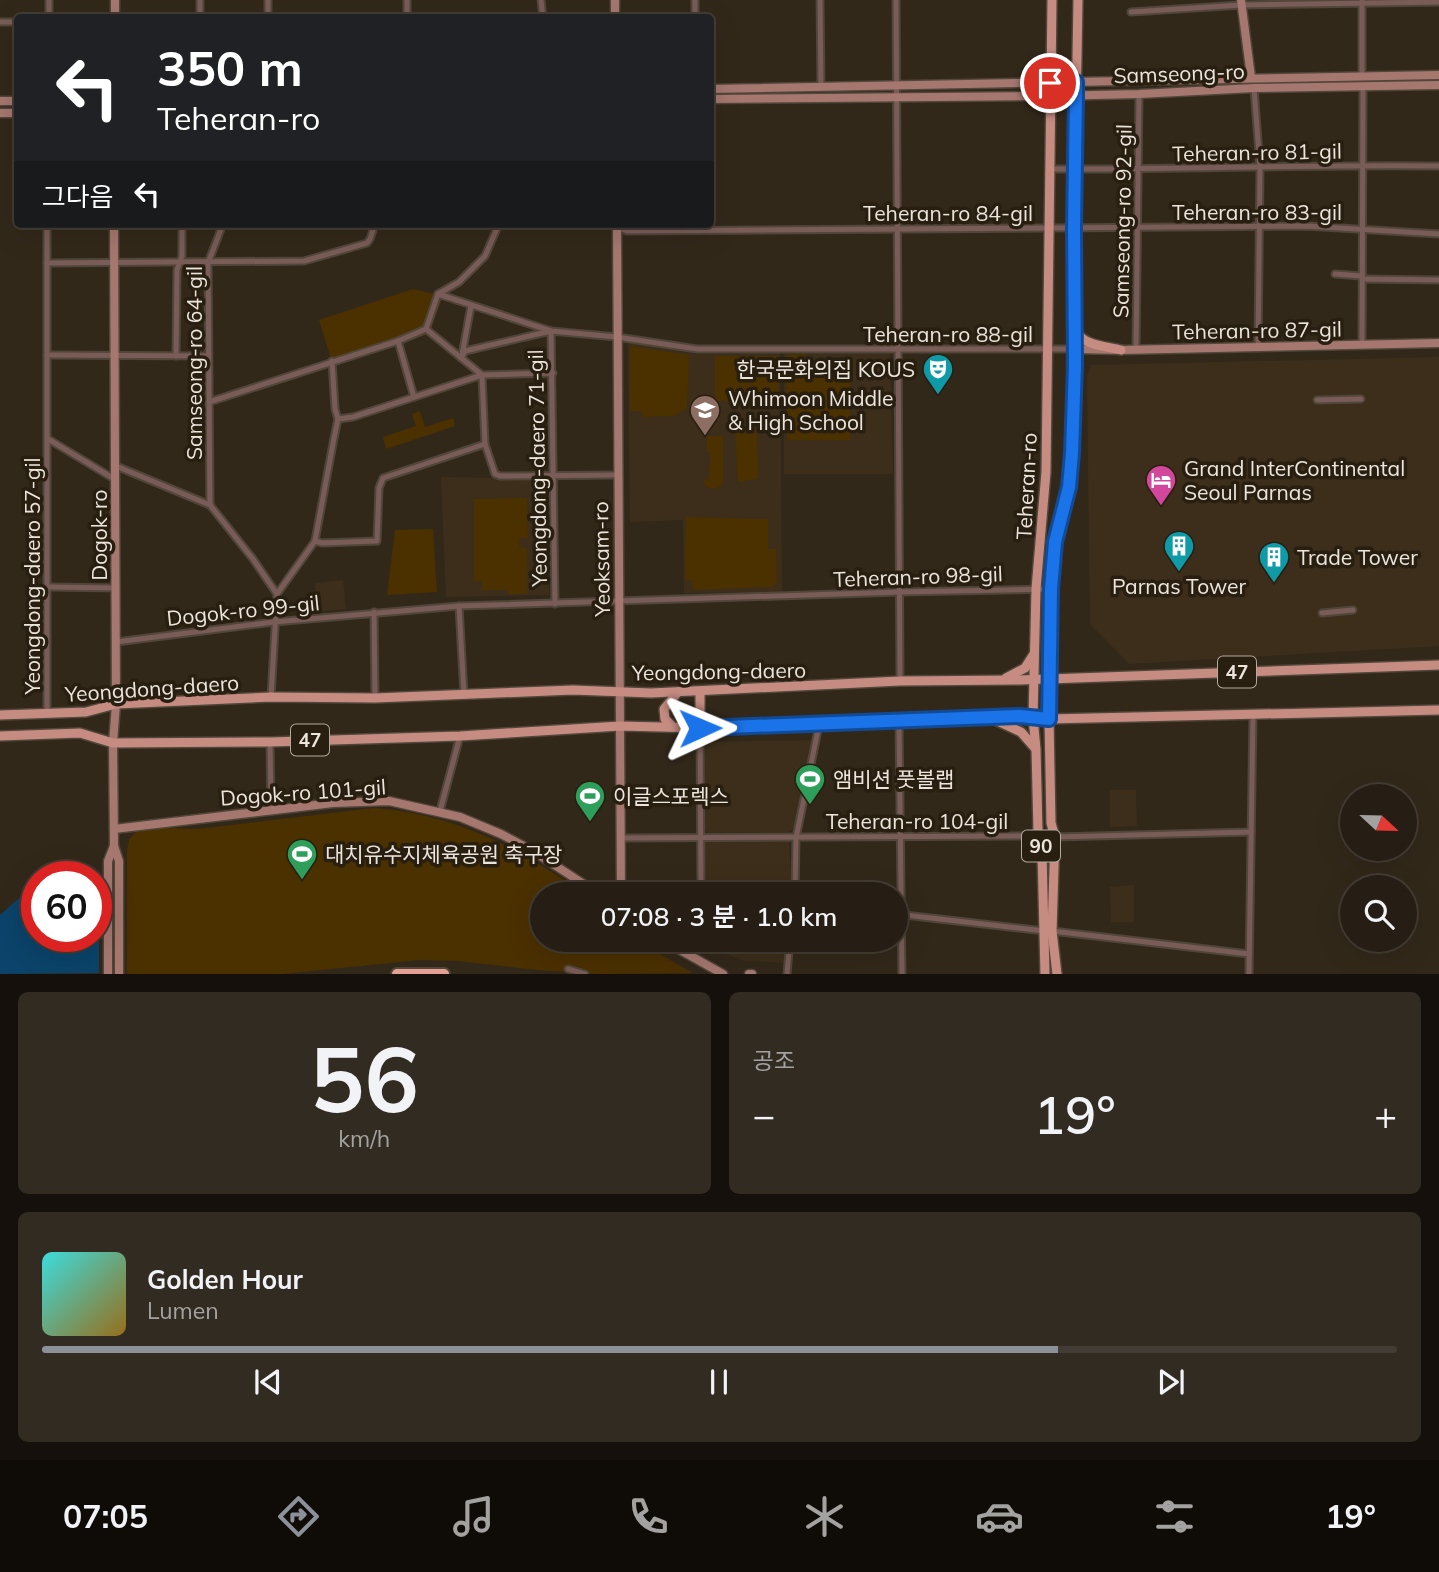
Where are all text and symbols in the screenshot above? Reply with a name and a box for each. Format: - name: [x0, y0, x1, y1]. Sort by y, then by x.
- text: 350 m: [157, 37, 303, 98]
- icon: left: [42, 42, 133, 133]
- pin: [1020, 53, 1080, 113]
- street label: Samseong-ro: [1113, 58, 1245, 88]
- icon: arrive: [1031, 64, 1069, 102]
- text: Teheran-ro: [157, 98, 320, 138]
- street label: Samseong-ro 92-gil: [1107, 124, 1137, 318]
- street label: Teheran-ro 81-gil: [1172, 138, 1342, 166]
- icon: left: [128, 175, 166, 213]
- text: 그다음: [42, 180, 114, 213]
- street label: Teheran-ro 83-gil: [1172, 199, 1342, 225]
- street label: Teheran-ro 84-gil: [863, 200, 1033, 226]
- street label: Samseong-ro 64-gil: [181, 266, 207, 460]
- street label: Teheran-ro 87-gil: [1172, 316, 1342, 344]
- street label: Teheran-ro 88-gil: [863, 321, 1033, 347]
- street label: Yeongdong-daero 71-gil: [522, 349, 552, 588]
- theatre icon: 한국문화의집 KOUS: [921, 352, 955, 396]
- place label: 한국문화의집 KOUS: [736, 356, 915, 382]
- place label: Whimoon Middle & High School: [728, 385, 894, 435]
- school or university icon: Whimoon Middle & High School: [688, 393, 722, 437]
- street label: Teheran-ro: [1010, 432, 1042, 540]
- place label: Grand InterContinental Seoul Parnas: [1184, 455, 1405, 505]
- street label: Yeongdong-daero 57-gil: [19, 457, 45, 696]
- hotel icon: Grand InterContinental Seoul Parnas: [1144, 463, 1178, 507]
- street label: Dogok-ro: [86, 489, 112, 581]
- street label: Yeoksam-ro: [587, 501, 615, 618]
- building icon: Parnas Tower: [1162, 529, 1196, 573]
- building icon: Trade Tower: [1257, 540, 1291, 584]
- place label: Trade Tower: [1297, 544, 1418, 570]
- street label: Teheran-ro 98-gil: [833, 560, 1003, 592]
- place label: Parnas Tower: [1112, 573, 1247, 599]
- street label: Dogok-ro 99-gil: [165, 589, 321, 631]
- street label: Yeongdong-daero: [631, 656, 806, 686]
- road number: 47: [1218, 656, 1256, 688]
- street label: Yeongdong-daero: [63, 669, 240, 707]
- position arrow: [663, 691, 737, 765]
- road number: 47: [291, 724, 329, 755]
- sports icon: 앰비션 풋볼랩: [793, 762, 827, 806]
- place label: 앰비션 풋볼랩: [833, 766, 954, 792]
- street label: Dogok-ro 101-gil: [219, 773, 387, 811]
- sports icon: 이글스포렉스: [573, 779, 607, 823]
- place label: 이글스포렉스: [613, 783, 729, 809]
- north arrow: [1340, 784, 1418, 861]
- map controls: [1340, 784, 1417, 952]
- street label: Teheran-ro 104-gil: [826, 808, 1008, 834]
- road number: 90: [1022, 831, 1060, 862]
- sports icon: 대치유수지체육공원 축구장: [285, 837, 319, 881]
- place label: 대치유수지체육공원 축구장: [325, 841, 562, 867]
- speed limit sign: 60: [21, 861, 112, 952]
- button: search: [1340, 875, 1417, 952]
- text: 07:08 · 3 분 · 1.0 km: [601, 900, 837, 933]
- text: 56: [310, 1021, 419, 1135]
- text: 공조: [753, 1046, 795, 1075]
- text: 19°: [1034, 1082, 1116, 1147]
- text: −: [753, 1091, 775, 1139]
- text: +: [1374, 1091, 1397, 1139]
- text: km/h: [338, 1124, 390, 1153]
- text: Golden Hour: [147, 1263, 303, 1296]
- text: Lumen: [147, 1296, 219, 1325]
- icon: previous: [249, 1363, 287, 1401]
- icon: pause: [700, 1363, 738, 1401]
- icon: next: [1152, 1363, 1190, 1401]
- icon: directions: [274, 1492, 323, 1541]
- icon: music: [449, 1492, 498, 1541]
- icon: phone: [624, 1492, 673, 1541]
- icon: climate: [800, 1492, 849, 1541]
- icon: car: [975, 1492, 1024, 1541]
- icon: filters: [1150, 1492, 1199, 1541]
- text: 07:05: [63, 1496, 148, 1536]
- text: 19°: [1325, 1496, 1376, 1536]

